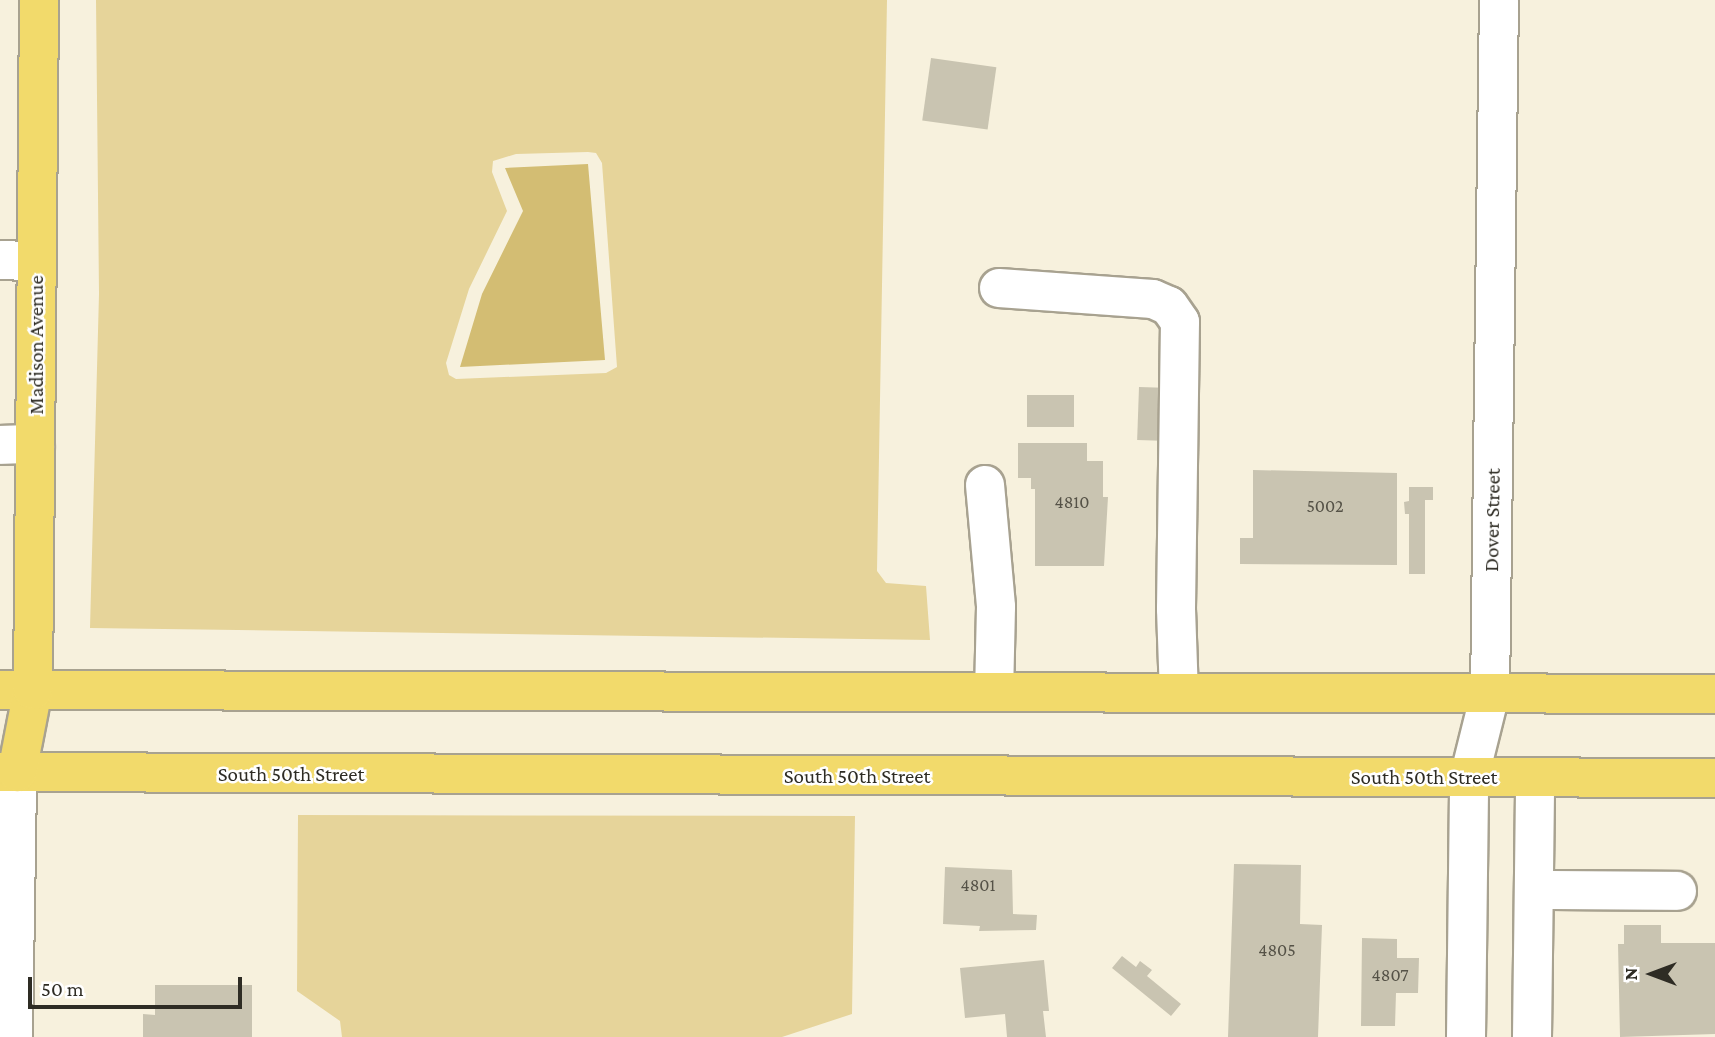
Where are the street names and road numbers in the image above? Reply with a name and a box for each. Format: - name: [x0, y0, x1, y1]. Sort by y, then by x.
- street label: Madison Avenue: [23, 275, 49, 415]
- street label: Dover Street: [1478, 468, 1506, 572]
- street label: South 50th Street: [218, 761, 364, 787]
- street label: South 50th Street: [784, 763, 930, 789]
- street label: South 50th Street: [1351, 764, 1497, 790]

